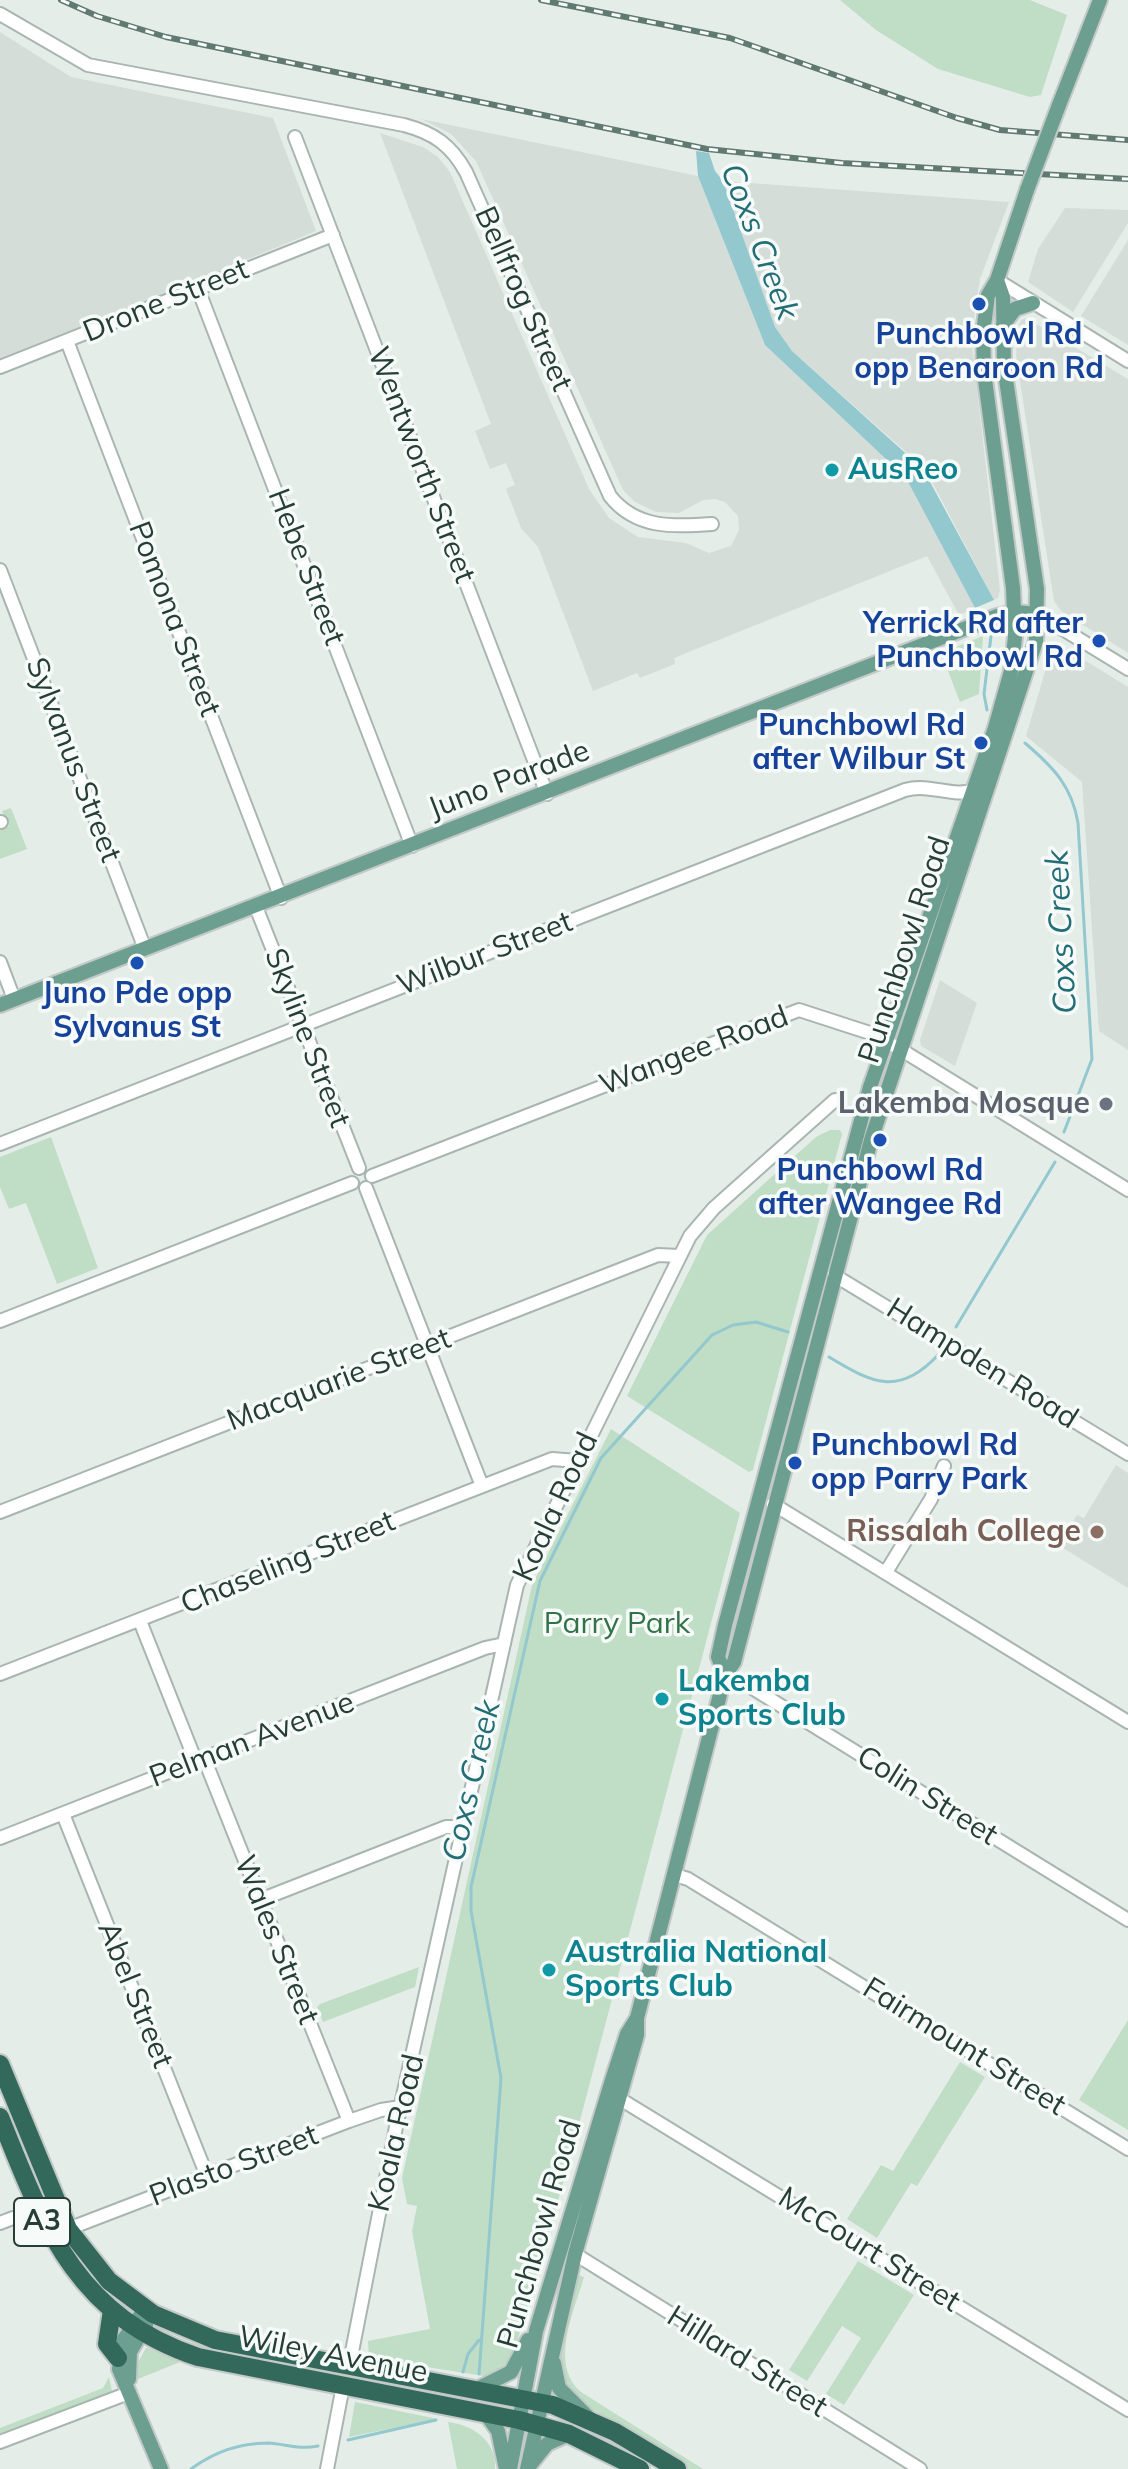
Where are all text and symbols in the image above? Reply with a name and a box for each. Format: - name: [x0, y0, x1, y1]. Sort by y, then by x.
- water label: Coxs Creek: [712, 158, 806, 326]
- street label: Bellfrog Street: [466, 201, 580, 397]
- street label: Drone Street: [78, 252, 254, 350]
- marker: Punchbowl Rd opp Benaroon Rd: [970, 295, 988, 313]
- place label: Punchbowl Rd opp Benaroon Rd: [854, 317, 1104, 388]
- street label: Wentworth Street: [359, 342, 483, 588]
- place label: AusReo: [848, 452, 958, 488]
- marker: AusReo: [823, 461, 841, 479]
- street label: Hebe Street: [260, 484, 352, 650]
- street label: Pomona Street: [120, 516, 228, 722]
- place label: Yerrick Rd after Punchbowl Rd: [863, 606, 1083, 676]
- marker: Yerrick Rd after Punchbowl Rd: [1090, 632, 1108, 650]
- street label: Sylvanus Street: [18, 653, 128, 867]
- place label: Punchbowl Rd after Wilbur St: [752, 708, 965, 778]
- street label: Juno Parade: [423, 733, 595, 827]
- marker: Punchbowl Rd after Wilbur St: [972, 734, 990, 752]
- street label: Punchbowl Road: [851, 832, 959, 1068]
- water label: Coxs Creek: [1039, 849, 1085, 1015]
- street label: Wilbur Street: [392, 904, 578, 1004]
- street label: Skyline Street: [256, 944, 358, 1132]
- marker: Juno Pde opp Sylvanus St: [128, 954, 146, 972]
- place label: Juno Pde opp Sylvanus St: [42, 976, 232, 1046]
- street label: Wangee Road: [595, 998, 793, 1104]
- place label: Lakemba Mosque: [838, 1086, 1090, 1122]
- marker: Lakemba Mosque: [1097, 1095, 1115, 1113]
- marker: Punchbowl Rd after Wangee Rd: [871, 1131, 889, 1149]
- place label: Punchbowl Rd after Wangee Rd: [758, 1153, 1002, 1224]
- street label: Hampden Road: [880, 1291, 1084, 1437]
- street label: Macquarie Street: [222, 1321, 456, 1439]
- street label: Koala Road: [506, 1427, 606, 1587]
- place label: Punchbowl Rd opp Parry Park: [811, 1428, 1027, 1498]
- marker: Punchbowl Rd opp Parry Park: [786, 1454, 804, 1472]
- street label: Chaseling Street: [176, 1504, 400, 1622]
- place label: Rissalah College: [846, 1514, 1081, 1550]
- marker: Rissalah College: [1088, 1523, 1106, 1541]
- park label: Parry Park: [544, 1606, 690, 1642]
- place label: Lakemba Sports Club: [678, 1664, 846, 1734]
- street label: Pelman Avenue: [144, 1684, 360, 1796]
- marker: Lakemba Sports Club: [653, 1690, 671, 1708]
- water label: Coxs Creek: [435, 1697, 509, 1865]
- street label: Colin Street: [850, 1739, 1004, 1853]
- street label: Wales Street: [226, 1850, 326, 2030]
- street label: Abel Street: [89, 1917, 181, 2073]
- place label: Australia National Sports Club: [565, 1935, 827, 2006]
- marker: Australia National Sports Club: [540, 1961, 558, 1979]
- street label: Fairmount Street: [856, 1970, 1072, 2124]
- street label: Koala Road: [361, 2051, 433, 2215]
- street label: Punchbowl Road: [490, 2116, 590, 2352]
- street label: Plasto Street: [145, 2117, 323, 2215]
- street label: McCourt Street: [771, 2180, 967, 2320]
- road number: A3: [14, 2198, 70, 2246]
- street label: Hillard Street: [660, 2299, 834, 2425]
- street label: Wiley Avenue: [235, 2319, 431, 2391]

